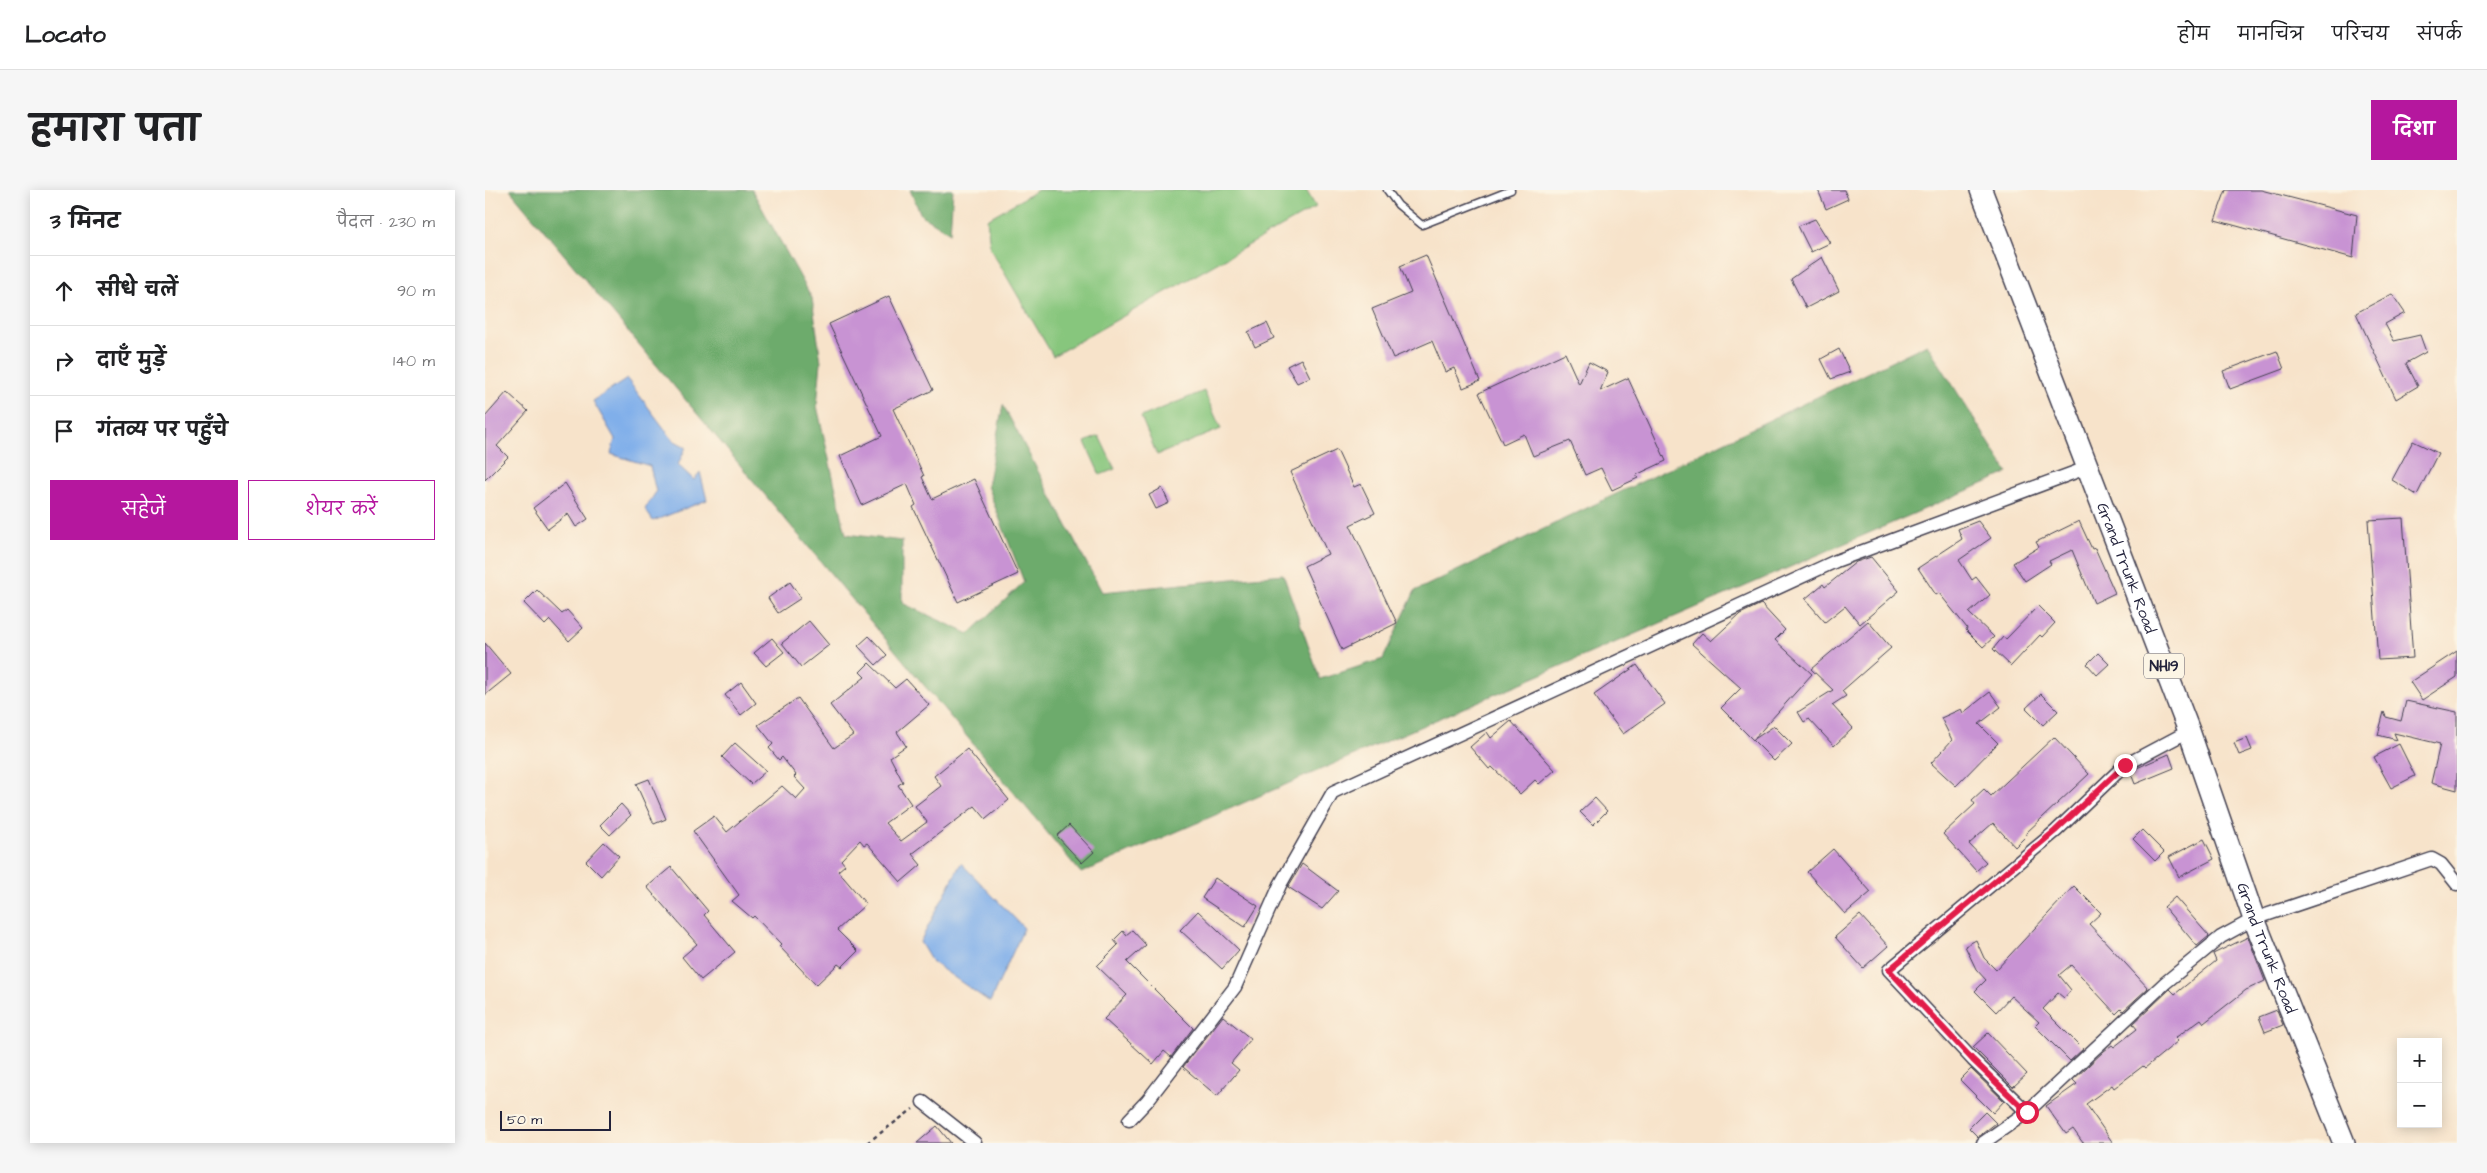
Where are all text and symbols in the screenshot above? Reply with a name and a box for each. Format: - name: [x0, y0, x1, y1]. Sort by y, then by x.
- text: Locato: [25, 18, 106, 52]
- text: होम: [2178, 22, 2210, 47]
- text: मानचित्र: [2238, 22, 2304, 47]
- text: परिचय: [2332, 22, 2389, 47]
- text: संपर्क: [2417, 22, 2462, 47]
- button: दिशा: [2371, 100, 2457, 160]
- text: हमारा पता: [30, 105, 200, 154]
- text: 3 मिनट: [50, 207, 120, 236]
- text: पैदल · 230 m: [337, 211, 435, 233]
- icon: ahead: [50, 277, 78, 305]
- text: सीधे चलें: [97, 277, 178, 304]
- text: 90 m: [397, 280, 435, 302]
- icon: right: [50, 347, 78, 375]
- text: दाएँ मुड़ें: [97, 347, 166, 374]
- text: 140 m: [393, 350, 435, 372]
- icon: arrive: [50, 417, 78, 445]
- text: गंतव्य पर पहुँचे: [97, 417, 228, 444]
- button: सहेजें: [50, 480, 238, 540]
- button: शेयर करें: [248, 480, 435, 540]
- street label: Grand Trunk Road: [2091, 499, 2161, 637]
- road number: NH19: [2144, 654, 2184, 678]
- route end: [2114, 754, 2137, 777]
- street label: Grand Trunk Road: [2231, 880, 2302, 1017]
- map controls: [2397, 1038, 2442, 1128]
- button: +: [2397, 1038, 2442, 1083]
- button: −: [2397, 1083, 2442, 1128]
- route start: [2016, 1101, 2039, 1124]
- scale bar: [500, 1108, 611, 1131]
- text: 50 m: [507, 1110, 542, 1130]

